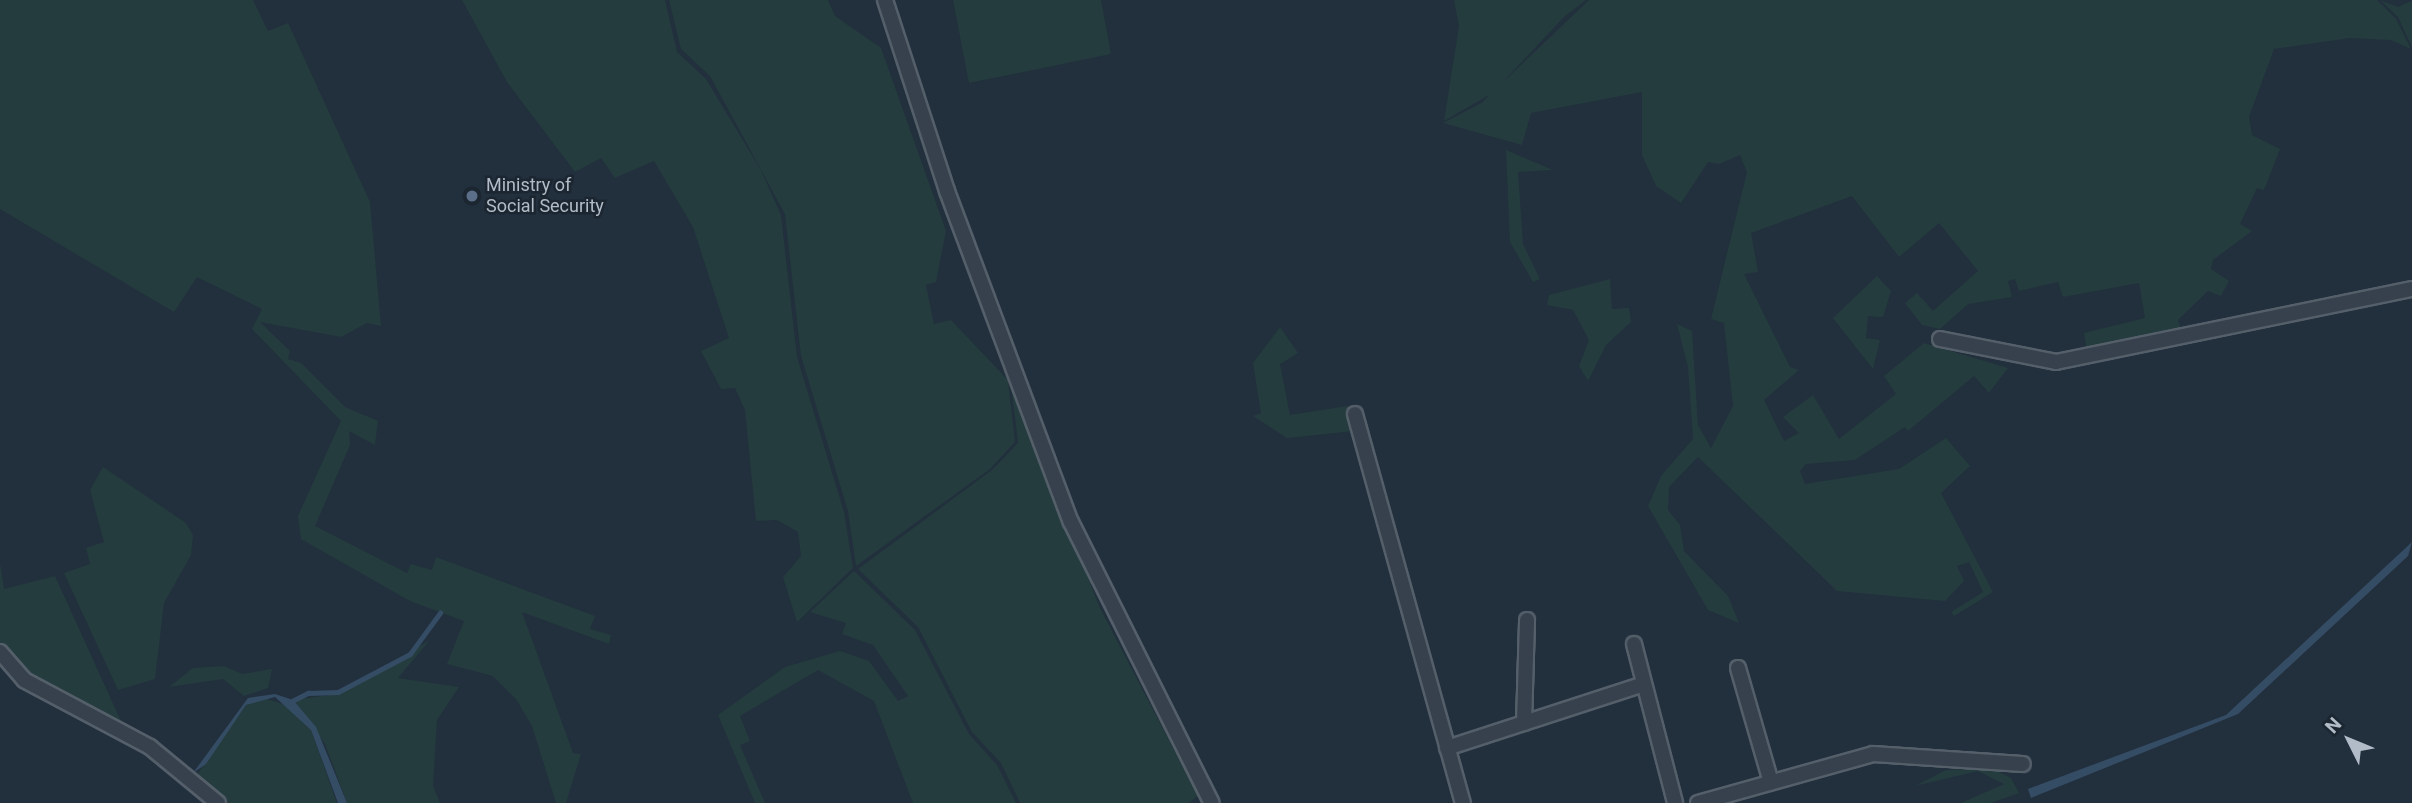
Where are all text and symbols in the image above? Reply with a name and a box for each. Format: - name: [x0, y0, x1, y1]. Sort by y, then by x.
- place label: Ministry of Social Security: [486, 175, 604, 218]
- marker: Ministry of Social Security: [464, 188, 480, 204]
- north arrow: [2314, 705, 2384, 775]
- text: N: [2320, 713, 2346, 738]

